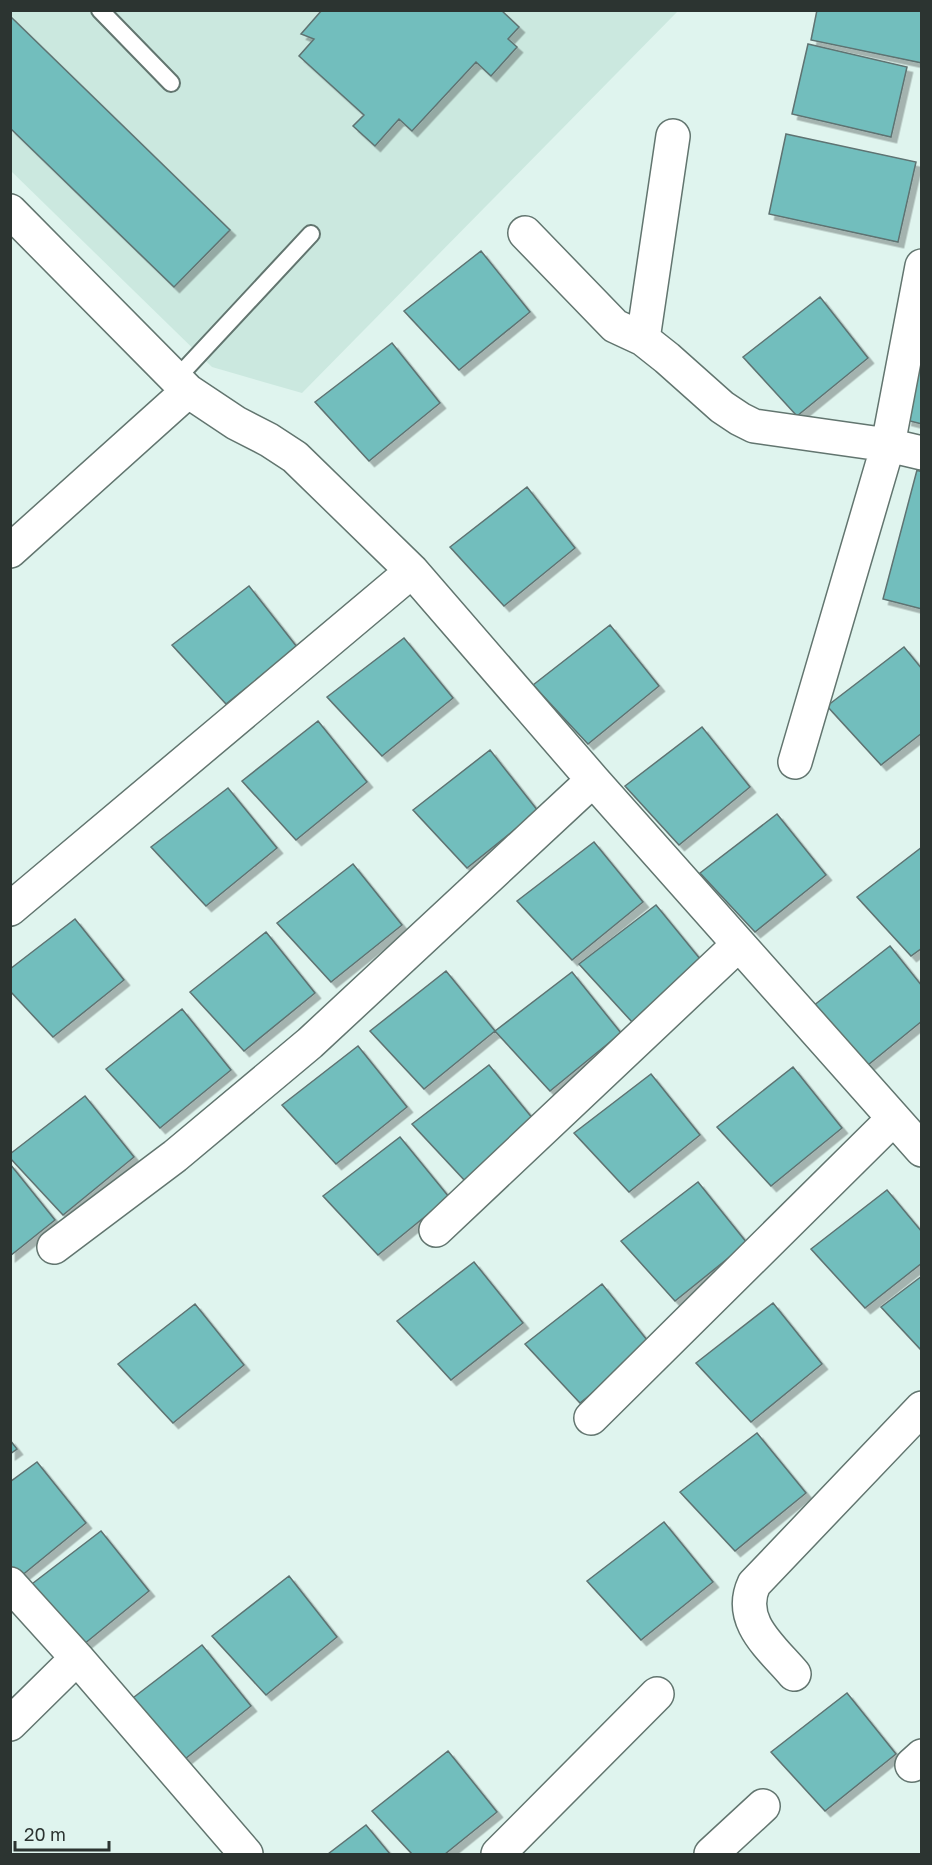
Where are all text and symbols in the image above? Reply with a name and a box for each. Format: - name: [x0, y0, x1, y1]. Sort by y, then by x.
- scale bar: [15, 1814, 110, 1852]
- text: 20 m: [24, 1823, 66, 1845]

